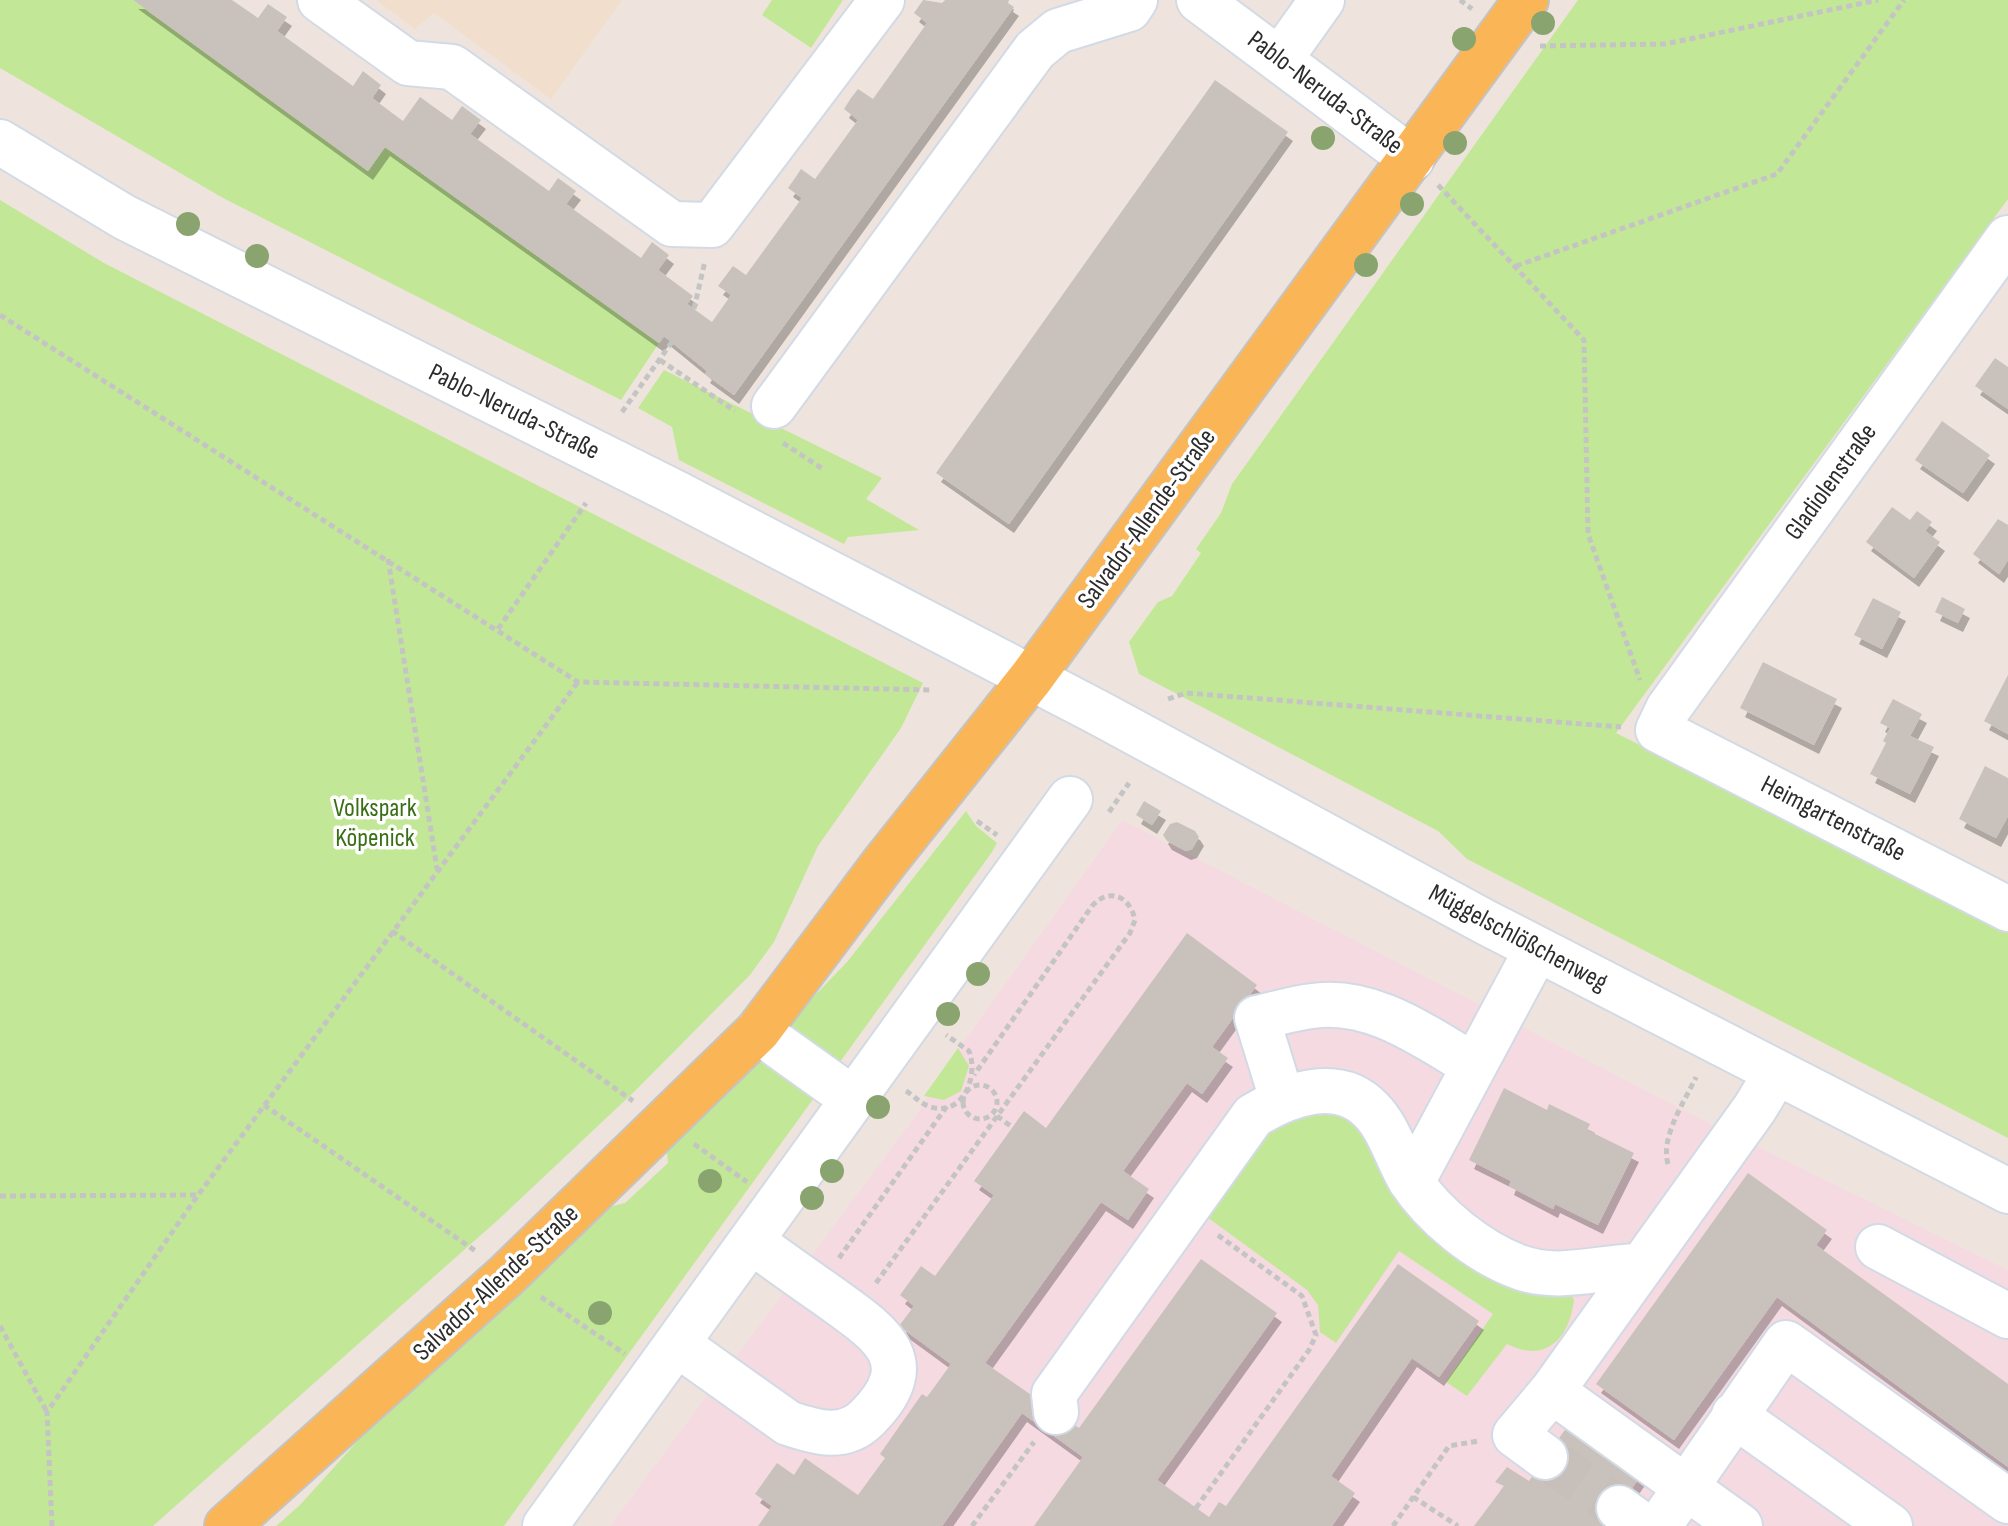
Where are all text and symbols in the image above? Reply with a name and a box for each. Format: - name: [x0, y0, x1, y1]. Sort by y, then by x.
- street label: Pablo-Neruda-Straße: [1241, 25, 1409, 161]
- street label: Pablo-Neruda-Straße: [423, 357, 605, 467]
- street label: Gladiolenstraße: [1778, 418, 1884, 546]
- street label: Salvador-Allende-Straße: [1071, 423, 1223, 615]
- street label: Heimgartenstraße: [1756, 769, 1910, 869]
- park label: Volkspark Köpenick: [333, 793, 417, 854]
- street label: Müggelschlößchenweg: [1423, 878, 1613, 998]
- street label: Salvador-Allende-Straße: [407, 1199, 585, 1367]

